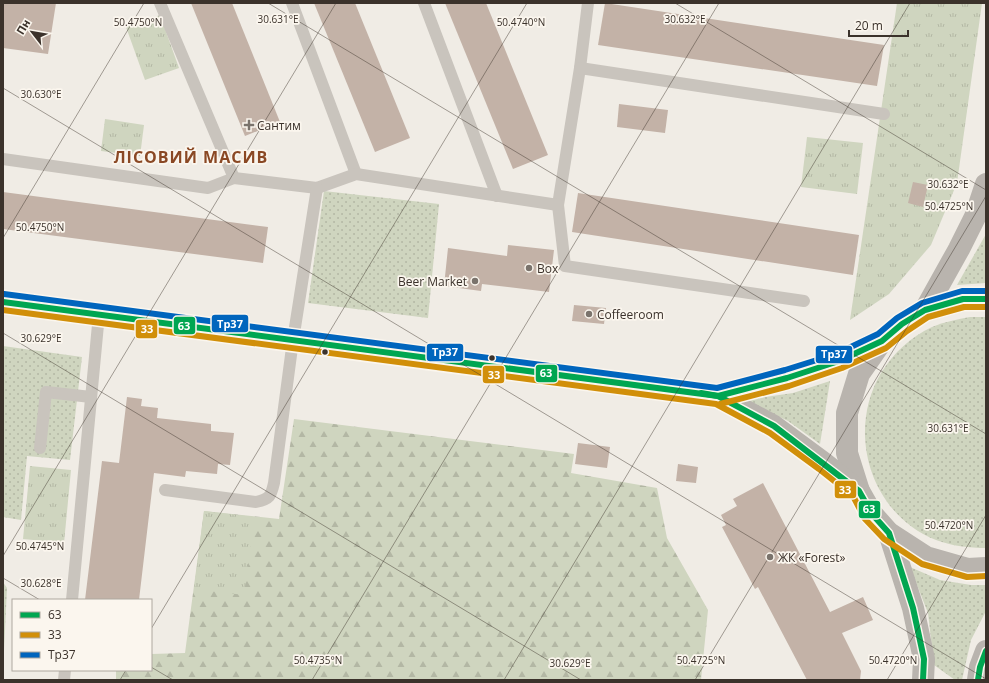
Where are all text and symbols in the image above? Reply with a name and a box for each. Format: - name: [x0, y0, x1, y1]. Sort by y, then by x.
- north arrow: [12, 12, 52, 52]
- text: 30.631°E: [257, 12, 299, 26]
- text: 30.632°E: [664, 12, 706, 26]
- scale bar: [849, 12, 908, 38]
- text: 50.4750°N: [114, 15, 162, 29]
- text: 50.4740°N: [497, 15, 545, 29]
- text: Пн: [13, 16, 33, 37]
- text: 20 m: [855, 17, 883, 34]
- text: 30.630°E: [20, 87, 62, 101]
- place label: Сантим: [257, 117, 301, 134]
- marker: Сантим: [244, 120, 254, 130]
- district label: ЛІСОВИЙ МАСИВ: [114, 146, 268, 168]
- text: 30.632°E: [927, 177, 969, 191]
- text: 50.4725°N: [925, 199, 973, 213]
- text: 50.4750°N: [16, 220, 64, 234]
- place label: Box: [537, 260, 559, 277]
- marker: Box: [524, 263, 534, 273]
- place label: Beer Market: [398, 273, 467, 290]
- marker: Beer Market: [470, 276, 480, 286]
- place label: Coffeeroom: [597, 306, 664, 323]
- marker: Coffeeroom: [584, 309, 594, 319]
- line badge: Тр37: [211, 314, 249, 333]
- line badge: 63: [173, 316, 196, 335]
- text: Тр37: [217, 316, 243, 331]
- text: 63: [178, 318, 190, 333]
- line badge: 33: [135, 319, 158, 339]
- text: 33: [141, 321, 153, 336]
- text: 30.629°E: [20, 331, 62, 345]
- line badge: Тр37: [426, 343, 464, 362]
- text: Тр37: [432, 344, 458, 359]
- line badge: Тр37: [815, 345, 853, 364]
- text: Тр37: [821, 346, 847, 361]
- unlabelled marker: [320, 347, 330, 357]
- unlabelled marker: [487, 353, 497, 363]
- line badge: 63: [535, 364, 558, 383]
- line badge: 33: [482, 365, 505, 384]
- text: 63: [540, 365, 552, 380]
- text: 33: [488, 367, 500, 382]
- text: 30.631°E: [927, 421, 969, 435]
- line badge: 33: [834, 480, 857, 499]
- text: 33: [839, 482, 851, 497]
- line badge: 63: [858, 500, 881, 519]
- text: 63: [863, 501, 875, 516]
- text: 50.4720°N: [925, 518, 973, 532]
- text: 50.4745°N: [16, 539, 64, 553]
- place label: ЖК «Forest»: [778, 549, 846, 566]
- marker: ЖК «Forest»: [765, 552, 775, 562]
- text: 30.628°E: [20, 576, 62, 590]
- legend: [12, 599, 152, 671]
- text: 63: [48, 606, 62, 623]
- text: 33: [48, 626, 62, 643]
- text: Тр37: [48, 646, 76, 663]
- text: 50.4735°N: [294, 653, 342, 667]
- text: 50.4725°N: [677, 653, 725, 667]
- text: 50.4720°N: [869, 653, 917, 667]
- text: 30.629°E: [549, 656, 591, 670]

